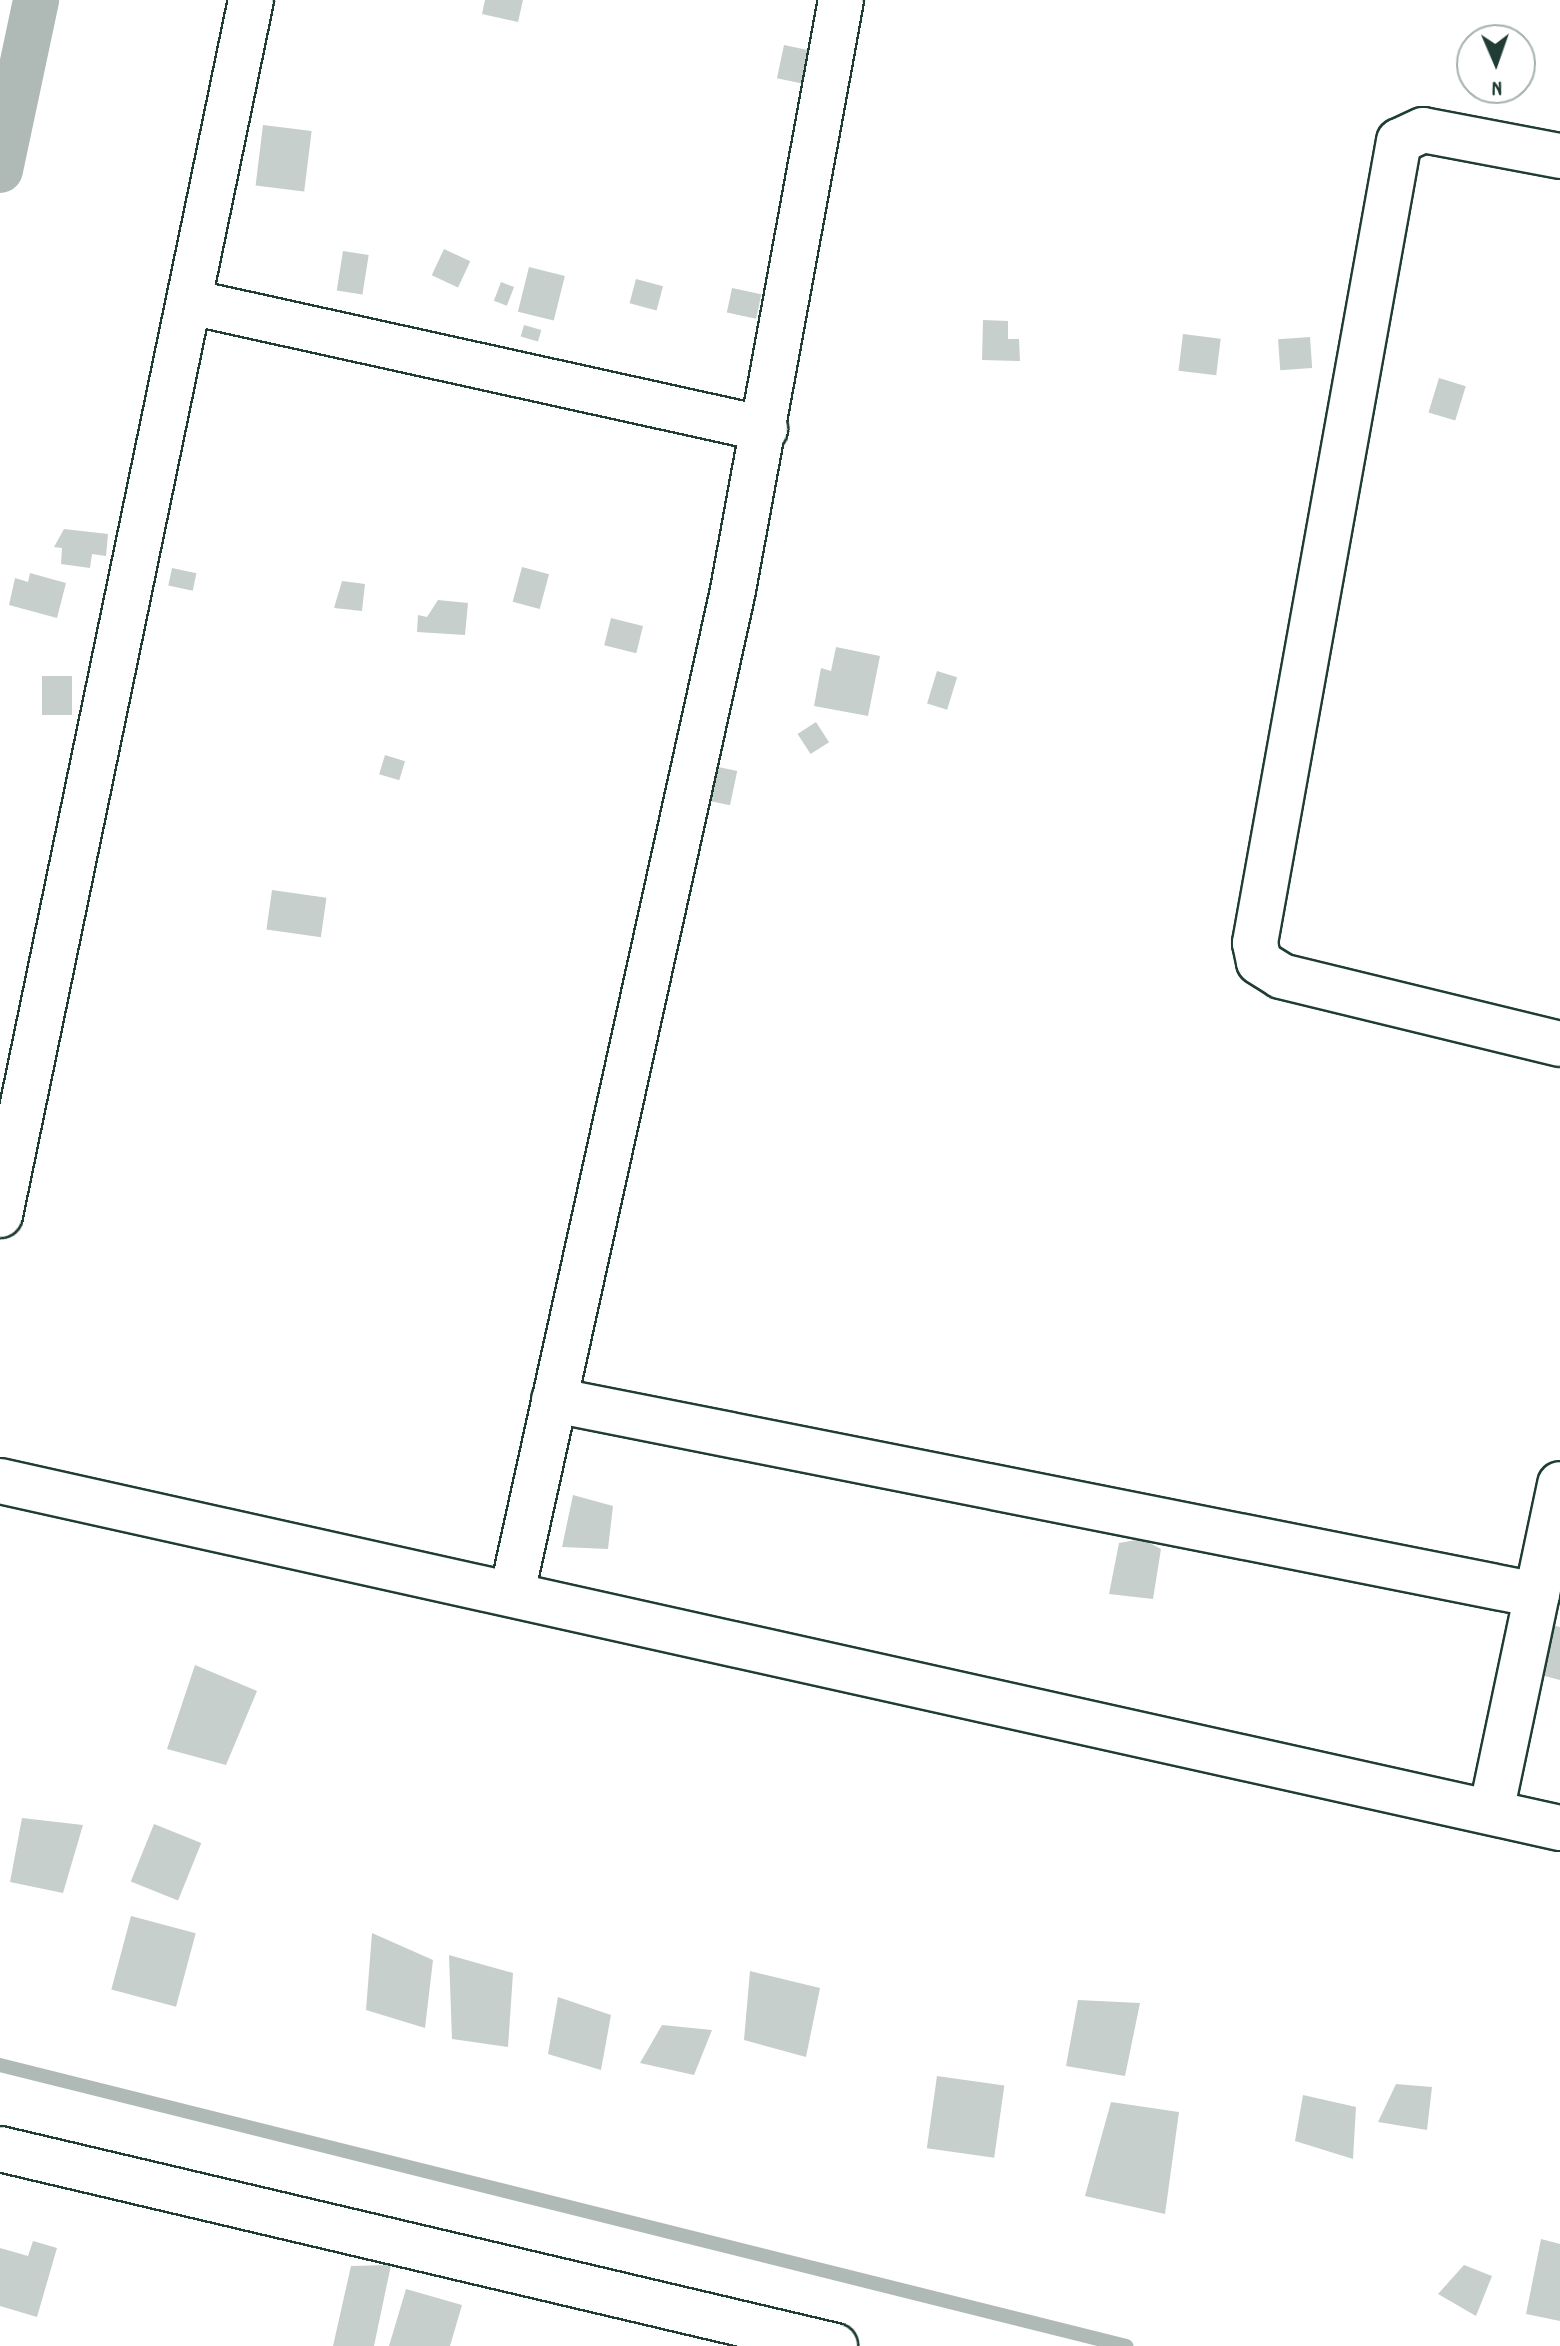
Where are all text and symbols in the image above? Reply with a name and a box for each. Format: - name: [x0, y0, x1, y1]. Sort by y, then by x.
- north arrow: [1456, 24, 1536, 104]
- text: N: [1491, 71, 1503, 102]

